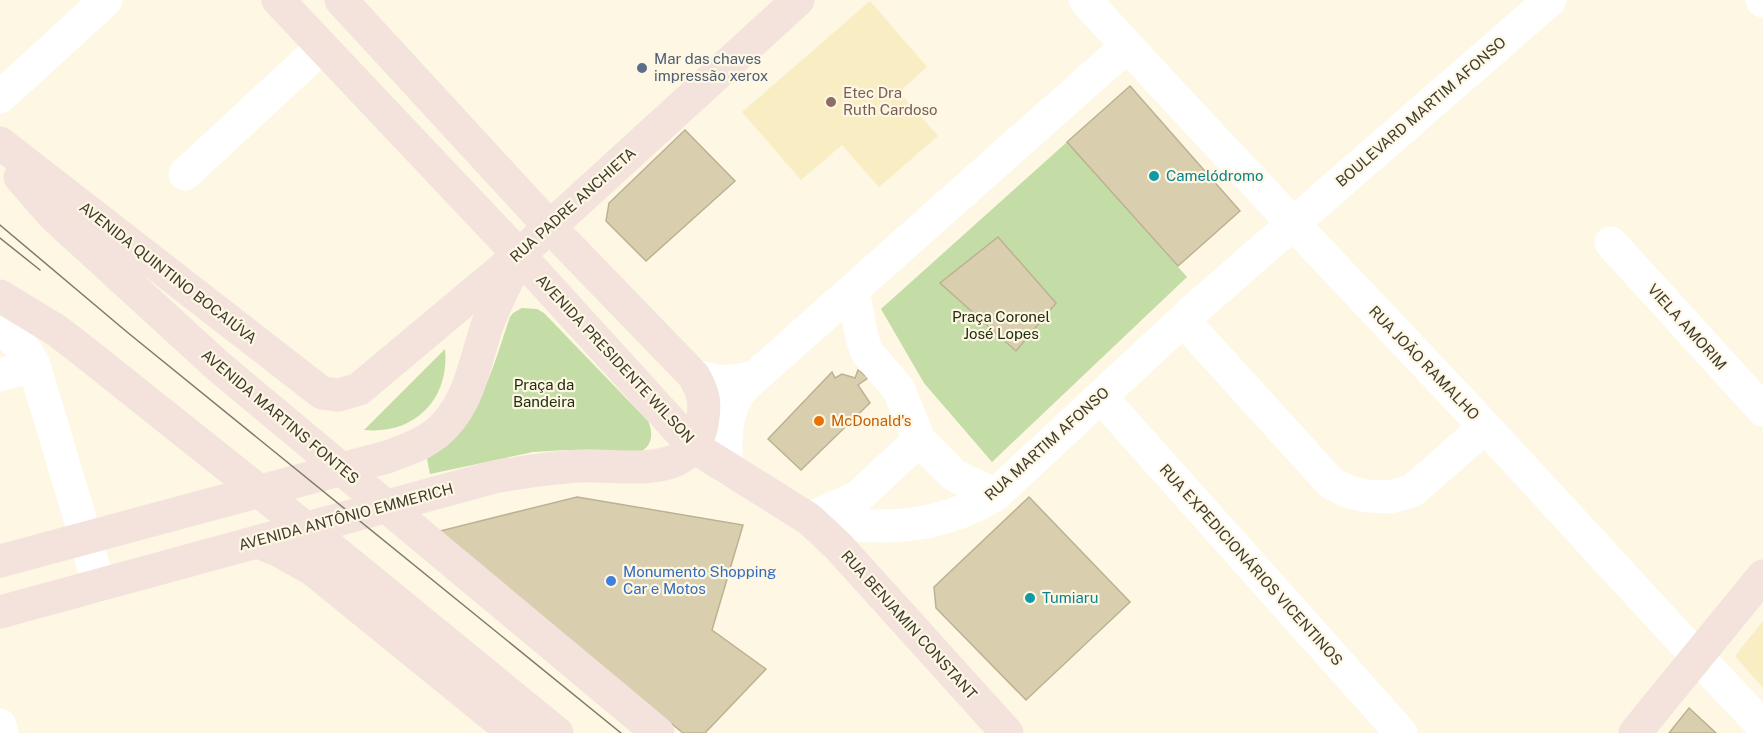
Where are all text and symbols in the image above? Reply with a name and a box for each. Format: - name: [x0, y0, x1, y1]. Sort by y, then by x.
- street label: BOULEVARD MARTIM AFONSO: [1332, 33, 1509, 190]
- place label: Mar das chaves impressão xerox: [654, 50, 768, 84]
- marker: Mar das chaves impressão xerox: [635, 61, 649, 75]
- place label: Etec Dra Ruth Cardoso: [843, 84, 938, 118]
- marker: Etec Dra Ruth Cardoso: [824, 95, 838, 109]
- street label: RUA PADRE ANCHIETA: [506, 144, 639, 265]
- place label: Camelódromo: [1166, 167, 1263, 184]
- marker: Camelódromo: [1147, 169, 1161, 183]
- street label: AVENIDA QUINTINO BOCAIÚVA: [76, 197, 261, 347]
- street label: AVENIDA PRESIDENTE WILSON: [533, 271, 698, 446]
- street label: VIELA AMORIM: [1644, 280, 1730, 373]
- street label: RUA JOÃO RAMALHO: [1366, 302, 1483, 423]
- park label: Praça Coronel José Lopes: [952, 308, 1050, 342]
- street label: AVENIDA MARTINS FONTES: [198, 346, 362, 487]
- park label: Praça da Bandeira: [513, 376, 575, 410]
- street label: RUA MARTIM AFONSO: [981, 383, 1112, 504]
- place label: McDonald's: [831, 412, 911, 429]
- marker: McDonald's: [812, 414, 826, 428]
- street label: RUA EXPEDICIONÁRIOS VICENTINOS: [1156, 461, 1346, 669]
- street label: AVENIDA ANTÔNIO EMMERICH: [237, 480, 455, 553]
- street label: RUA BENJAMIN CONSTANT: [838, 547, 981, 703]
- place label: Monumento Shopping Car e Motos: [623, 563, 776, 597]
- marker: Monumento Shopping Car e Motos: [604, 574, 618, 588]
- place label: Tumiaru: [1042, 589, 1098, 606]
- marker: Tumiaru: [1023, 591, 1037, 605]

